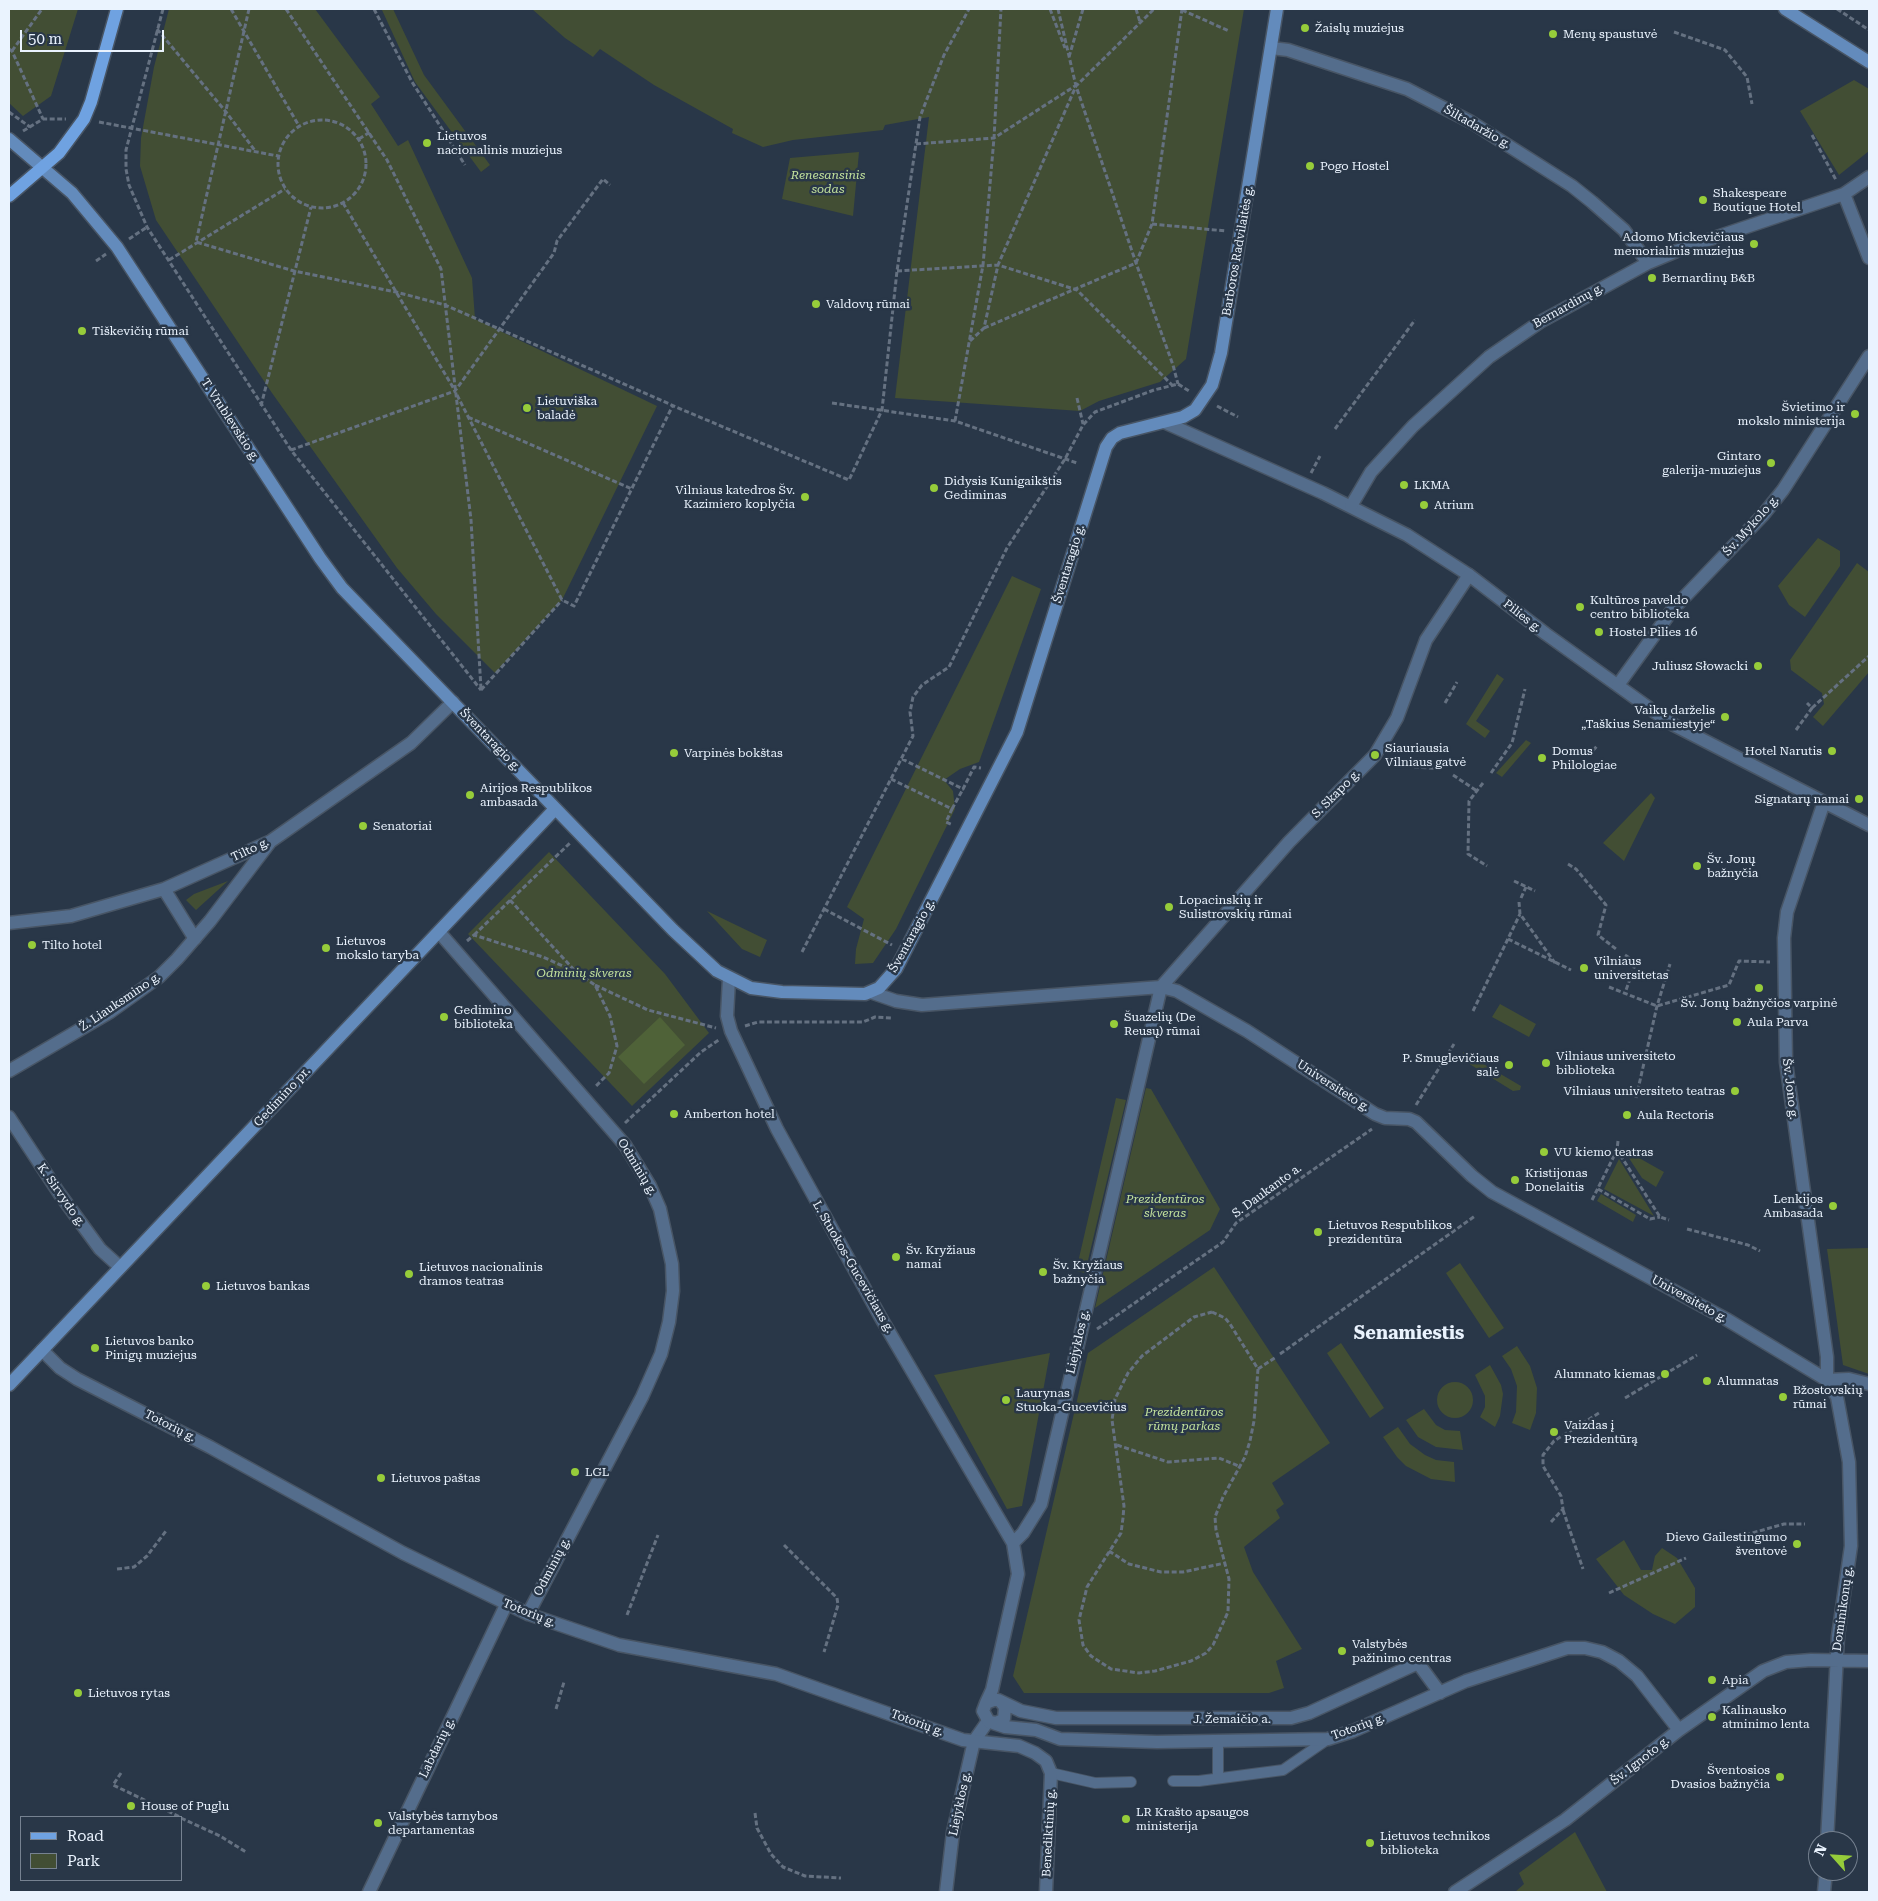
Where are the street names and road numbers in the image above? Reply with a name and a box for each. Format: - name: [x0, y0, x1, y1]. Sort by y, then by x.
- street label: Šiltadaržio g.: [1441, 102, 1513, 152]
- street label: Barboros Radvilaitės g.: [1219, 185, 1257, 317]
- street label: Bernardinų g.: [1530, 281, 1606, 331]
- street label: T. Vrublevskio g.: [198, 376, 262, 464]
- street label: Šv. Mykolo g.: [1720, 493, 1782, 559]
- street label: Šventaragio g.: [1050, 523, 1088, 605]
- street label: Pilies g.: [1500, 597, 1544, 635]
- street label: Šventaragio g.: [457, 706, 523, 774]
- street label: S. Skapo g.: [1309, 767, 1363, 821]
- street label: Tilto g.: [229, 835, 271, 865]
- street label: Šventaragio g.: [886, 897, 938, 975]
- street label: Ž. Liauksmino g.: [77, 970, 163, 1034]
- street label: Universiteto g.: [1294, 1057, 1372, 1115]
- street label: Šv. Jono g.: [1779, 1058, 1801, 1120]
- street label: Gedimino pr.: [251, 1064, 313, 1130]
- street label: Odminių g.: [614, 1136, 660, 1198]
- street label: K. Sirvydo g.: [34, 1161, 88, 1229]
- street label: S. Daukanto a.: [1229, 1161, 1305, 1221]
- street label: L. Stuokos-Gucevičiaus g.: [809, 1199, 897, 1335]
- street label: Universiteto g.: [1649, 1272, 1729, 1326]
- street label: Liejyklos g.: [1064, 1309, 1092, 1375]
- street label: Totorių g.: [142, 1407, 198, 1445]
- street label: Odminių g.: [531, 1536, 573, 1598]
- street label: Dominikonų g.: [1830, 1566, 1856, 1652]
- street label: Totorių g.: [501, 1596, 557, 1630]
- street label: Totorių g.: [889, 1707, 945, 1739]
- street label: Totorių g.: [1330, 1711, 1386, 1743]
- street label: J. Žemaičio a.: [1193, 1712, 1271, 1726]
- street label: Labdarių g.: [416, 1716, 458, 1780]
- street label: Šv. Ignoto g.: [1608, 1734, 1672, 1788]
- street label: Liejyklos g.: [946, 1771, 974, 1837]
- street label: Benediktinių g.: [1040, 1789, 1058, 1877]

